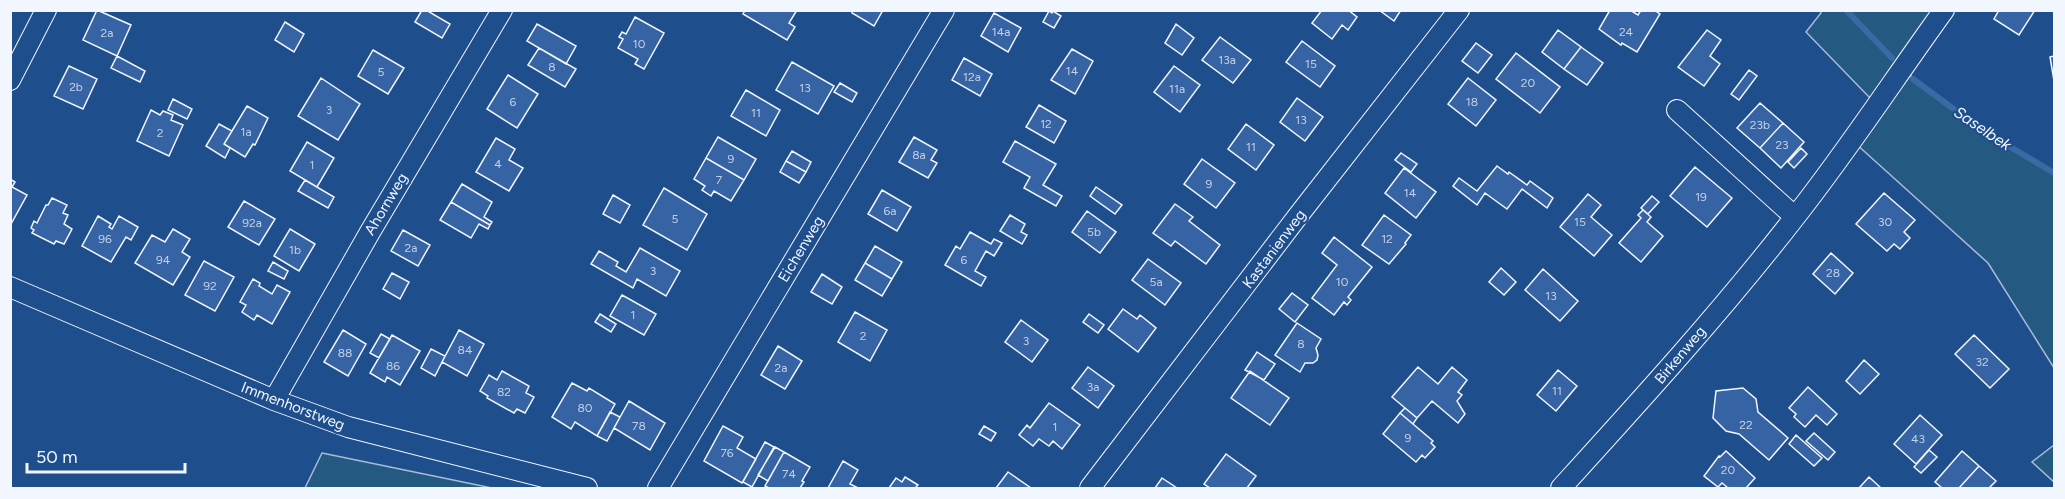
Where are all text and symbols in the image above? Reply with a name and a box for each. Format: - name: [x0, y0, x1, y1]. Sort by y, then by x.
- house number: 14a: [992, 25, 1010, 39]
- house number: 24: [1619, 25, 1634, 39]
- house number: 2a: [101, 26, 113, 40]
- house number: 10: [633, 37, 646, 51]
- house number: 13a: [1218, 53, 1236, 67]
- house number: 15: [1305, 57, 1317, 71]
- house number: 8: [548, 60, 556, 74]
- house number: 14: [1066, 64, 1079, 78]
- house number: 5: [378, 65, 385, 79]
- house number: 12a: [963, 70, 981, 84]
- house number: 20: [1521, 76, 1536, 90]
- house number: 2b: [69, 80, 83, 94]
- house number: 13: [799, 81, 811, 95]
- house number: 11a: [1169, 82, 1185, 96]
- house number: 6: [510, 95, 517, 109]
- house number: 18: [1466, 95, 1478, 109]
- water label: Saselbek: [1950, 102, 2016, 155]
- house number: 3: [326, 103, 332, 117]
- house number: 11: [751, 106, 761, 120]
- house number: 13: [1295, 113, 1307, 127]
- house number: 12: [1040, 117, 1052, 131]
- house number: 23b: [1750, 118, 1770, 132]
- house number: 1a: [240, 125, 252, 139]
- house number: 2: [157, 126, 163, 140]
- house number: 23: [1775, 138, 1789, 152]
- house number: 11: [1246, 140, 1256, 154]
- house number: 8a: [912, 148, 926, 162]
- house number: 9: [728, 152, 735, 166]
- house number: 4: [494, 157, 502, 171]
- house number: 1: [310, 158, 314, 172]
- street label: Ahornweg: [360, 170, 412, 238]
- house number: 7: [716, 173, 723, 187]
- house number: 9: [1206, 177, 1213, 191]
- house number: 14: [1404, 186, 1417, 200]
- house number: 19: [1695, 190, 1707, 204]
- house number: 6a: [884, 204, 896, 218]
- street label: Kastanienweg: [1239, 206, 1309, 292]
- house number: 5: [672, 212, 679, 226]
- street label: Eichenweg: [774, 213, 828, 285]
- house number: 15: [1574, 215, 1586, 229]
- house number: 30: [1878, 215, 1892, 229]
- house number: 92a: [242, 216, 262, 230]
- house number: 5b: [1087, 225, 1101, 239]
- house number: 96: [98, 232, 112, 246]
- house number: 12: [1381, 232, 1393, 246]
- house number: 2a: [405, 241, 417, 255]
- house number: 1b: [289, 243, 301, 257]
- house number: 94: [156, 253, 171, 267]
- house number: 6: [961, 253, 968, 267]
- house number: 3: [650, 264, 656, 278]
- house number: 28: [1826, 266, 1840, 280]
- house number: 5a: [1149, 275, 1163, 289]
- house number: 10: [1336, 275, 1349, 289]
- house number: 92: [203, 279, 217, 293]
- house number: 13: [1545, 289, 1557, 303]
- house number: 1: [631, 308, 635, 322]
- street label: Birkenweg: [1651, 322, 1709, 388]
- house number: 2: [860, 329, 866, 343]
- house number: 3: [1023, 334, 1029, 348]
- house number: 8: [1297, 337, 1305, 351]
- house number: 84: [458, 343, 473, 357]
- house number: 88: [338, 346, 352, 360]
- house number: 32: [1975, 355, 1989, 369]
- house number: 86: [386, 359, 400, 373]
- house number: 2a: [775, 361, 787, 375]
- street label: Immenhorstweg: [239, 378, 347, 434]
- house number: 3a: [1087, 380, 1099, 394]
- house number: 11: [1552, 384, 1562, 398]
- house number: 82: [497, 385, 511, 399]
- house number: 80: [577, 401, 593, 415]
- house number: 22: [1739, 418, 1753, 432]
- house number: 78: [632, 419, 646, 433]
- house number: 1: [1053, 420, 1057, 434]
- house number: 9: [1405, 431, 1412, 445]
- house number: 43: [1911, 432, 1925, 446]
- scale bar: [27, 436, 184, 474]
- text: 50 m: [36, 446, 78, 468]
- house number: 76: [720, 446, 734, 460]
- house number: 20: [1721, 463, 1736, 477]
- house number: 74: [782, 467, 796, 481]

